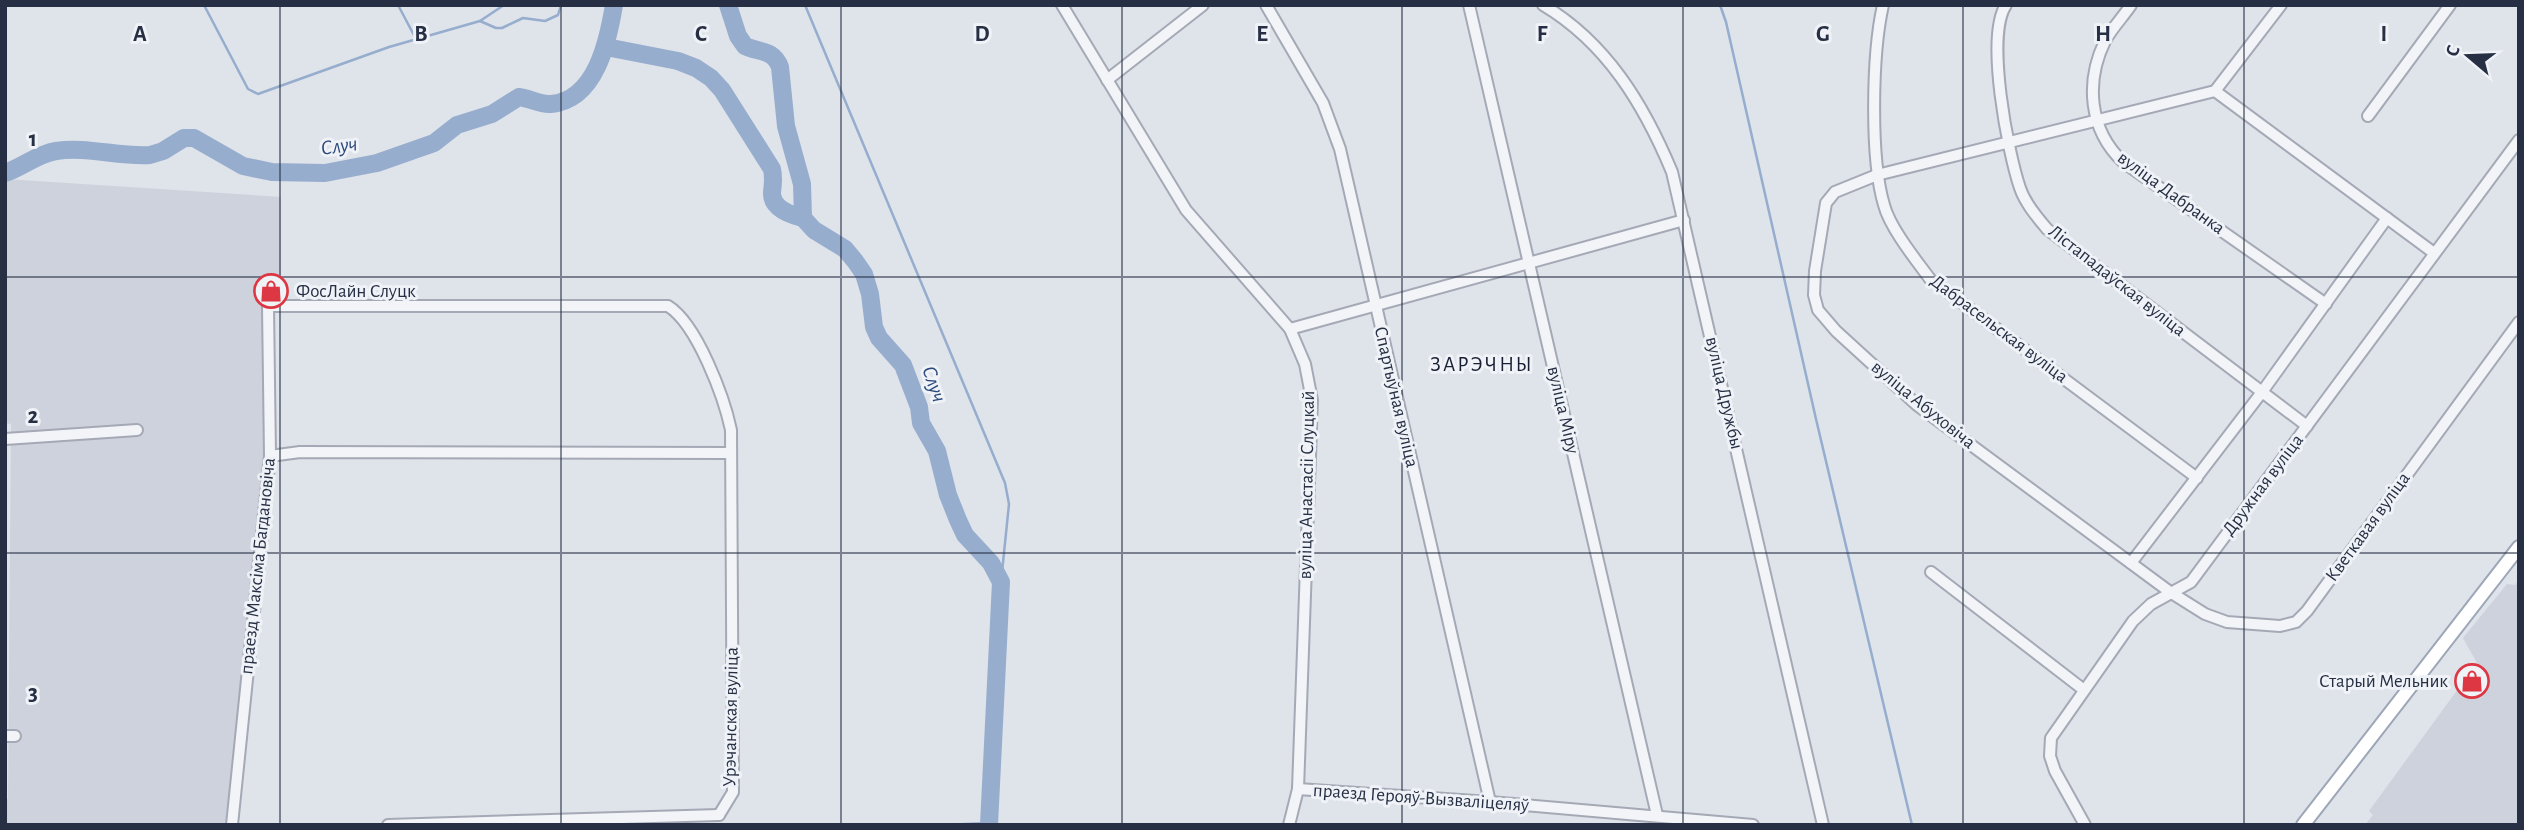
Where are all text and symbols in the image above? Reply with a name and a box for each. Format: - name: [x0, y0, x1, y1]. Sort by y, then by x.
- north arrow: [2433, 21, 2503, 91]
- text: A: [133, 23, 147, 46]
- text: B: [414, 23, 428, 46]
- text: C: [695, 23, 707, 46]
- text: D: [974, 23, 990, 46]
- text: E: [1256, 23, 1268, 46]
- text: F: [1537, 23, 1548, 46]
- text: G: [1816, 23, 1830, 46]
- text: H: [2095, 23, 2111, 46]
- text: I: [2381, 23, 2387, 46]
- text: С: [2443, 43, 2464, 59]
- text: 1: [29, 128, 37, 151]
- water label: Случ: [319, 133, 359, 159]
- street label: вуліца Дабранка: [2114, 148, 2228, 238]
- street label: Лістападаўская вуліца: [2045, 222, 2189, 340]
- street label: Дабрасельская вуліца: [1927, 271, 2072, 387]
- shop icon: ФосЛайн Слуцк: [252, 272, 290, 310]
- place label: ФосЛайн Слуцк: [296, 282, 416, 301]
- street label: Спартыўная вуліца: [1371, 325, 1422, 470]
- street label: вуліца Дружбы: [1702, 335, 1746, 451]
- district label: ЗАРЭЧНЫ: [1430, 354, 1534, 375]
- street label: вуліца Абуховіча: [1867, 357, 1979, 453]
- water label: Случ: [918, 363, 950, 405]
- street label: вуліца Міру: [1544, 364, 1582, 456]
- street label: вуліца Анастасіі Слуцкай: [1296, 391, 1318, 579]
- text: 2: [28, 405, 39, 428]
- street label: Дружная вуліца: [2219, 431, 2307, 539]
- street label: праезд Максіма Багдановіча: [237, 456, 279, 675]
- street label: Кветкавая вуліца: [2322, 469, 2414, 585]
- street label: Урэчанская вуліца: [720, 647, 742, 787]
- shop icon: Старый Мельник: [2453, 662, 2491, 700]
- place label: Старый Мельник: [2319, 672, 2448, 691]
- text: 3: [28, 682, 38, 705]
- street label: праезд Герояў-Вызваліцеляў: [1312, 781, 1530, 815]

